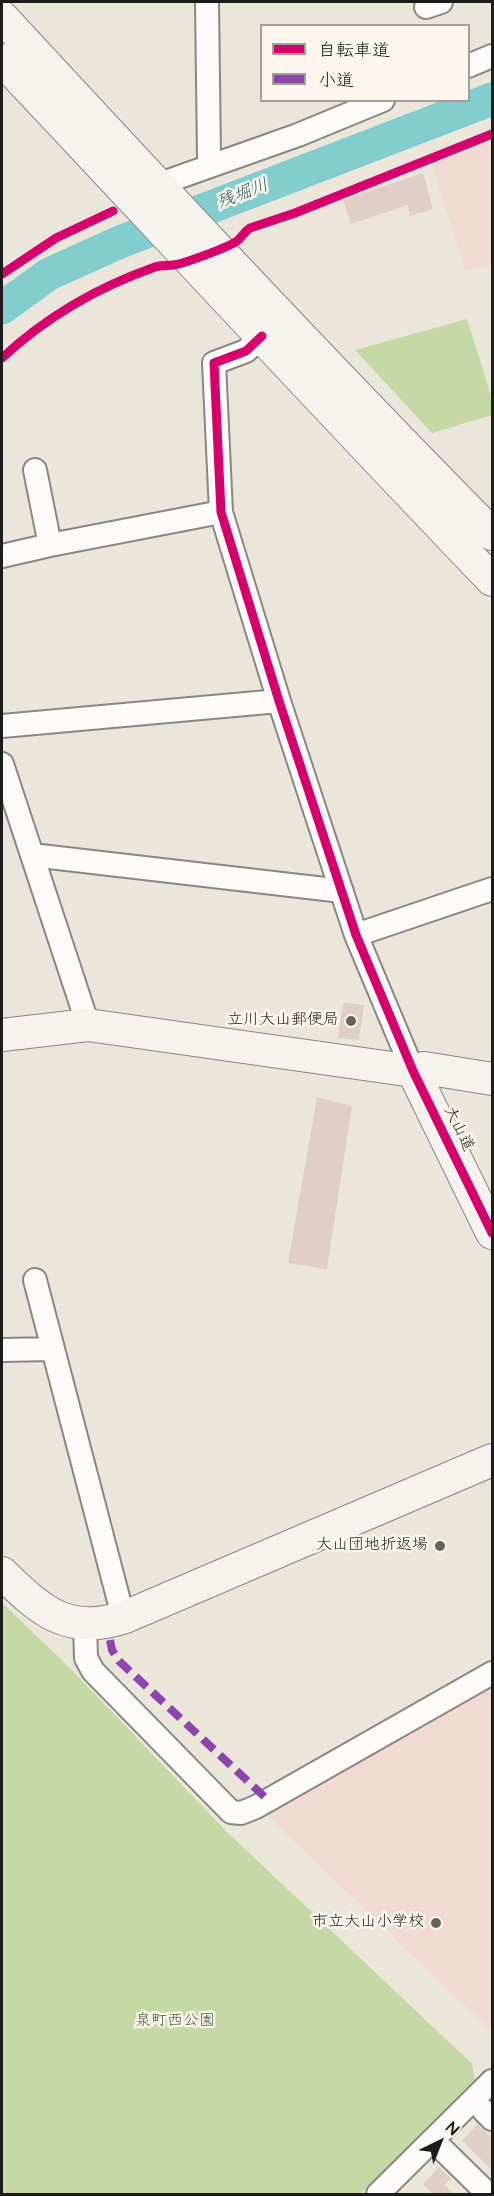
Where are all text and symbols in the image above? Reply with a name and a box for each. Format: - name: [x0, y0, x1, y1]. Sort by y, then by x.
- legend: [260, 24, 470, 102]
- text: 自転車道: [318, 38, 390, 63]
- text: 小道: [318, 68, 354, 93]
- water label: 残堀川: [214, 175, 272, 215]
- place label: 立川大山郵便局: [227, 1011, 339, 1031]
- marker: 立川大山郵便局: [344, 1014, 358, 1028]
- street label: 大山道: [439, 1103, 477, 1155]
- place label: 大山団地折返場: [316, 1536, 428, 1556]
- marker: 大山団地折返場: [433, 1539, 447, 1553]
- place label: 市立大山小学校: [312, 1913, 424, 1933]
- marker: 市立大山小学校: [429, 1916, 443, 1930]
- park label: 泉町西公園: [135, 2012, 215, 2032]
- north arrow: [410, 2112, 470, 2172]
- text: N: [441, 2117, 463, 2140]

